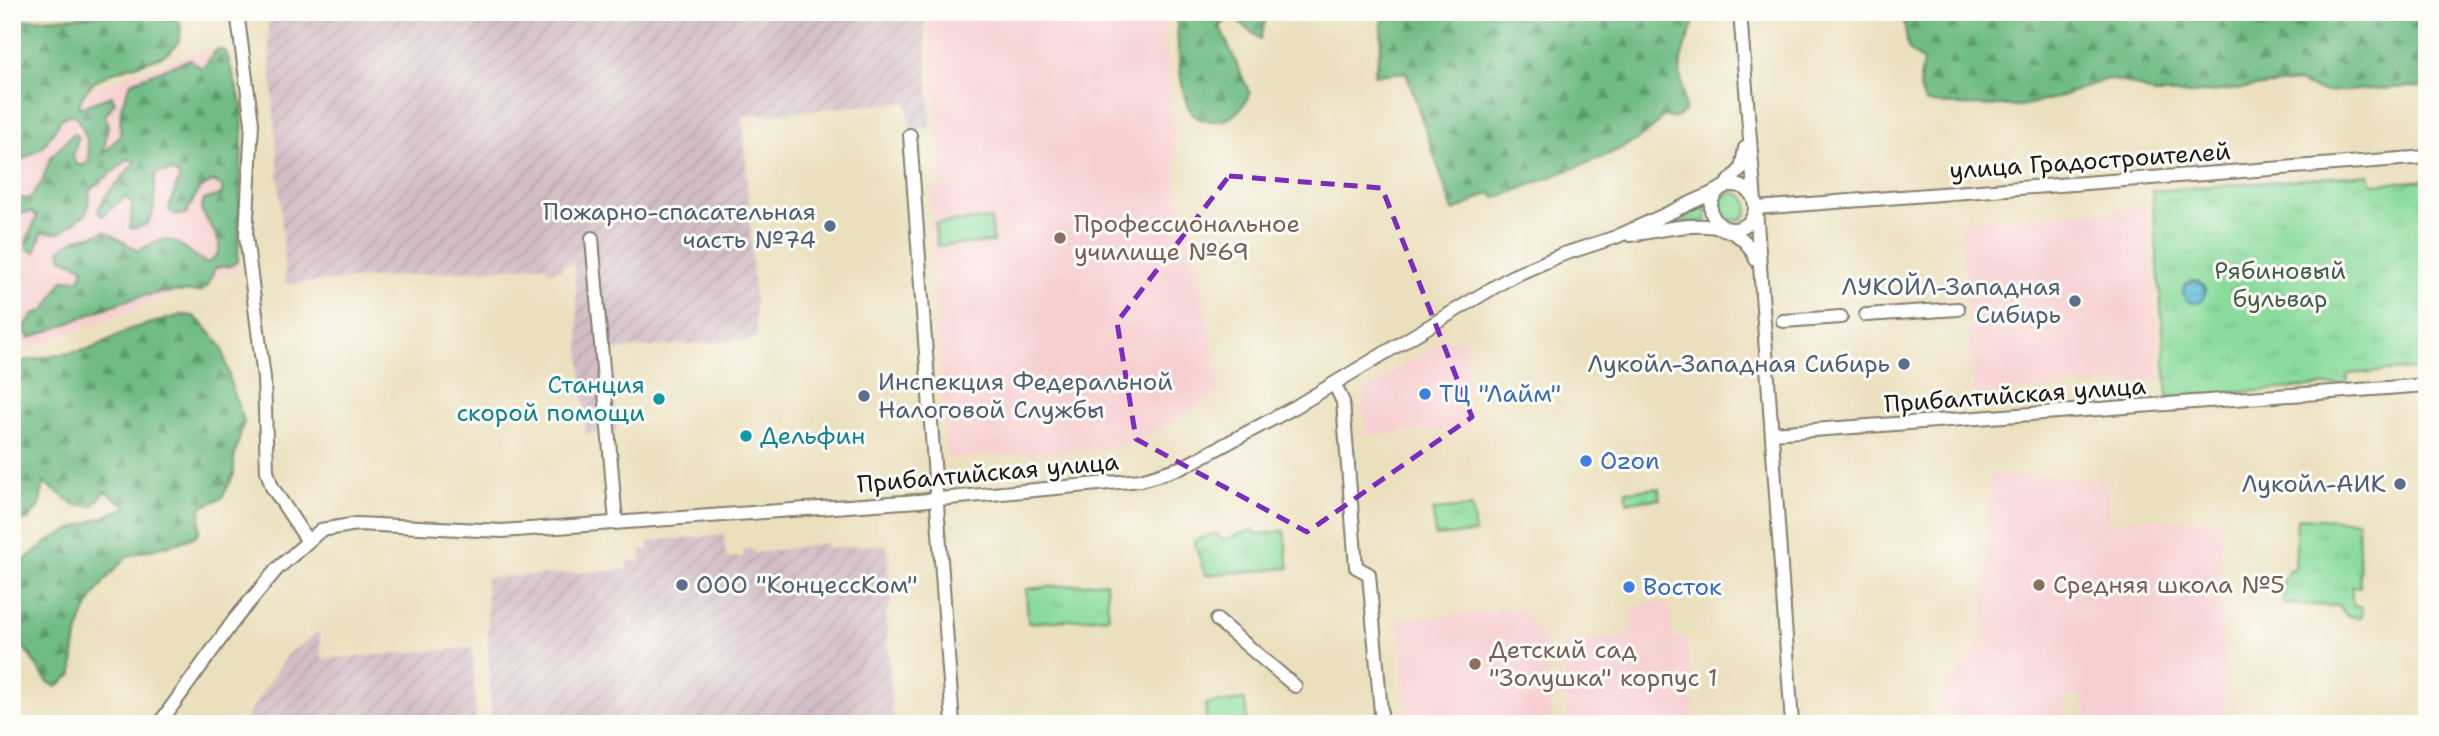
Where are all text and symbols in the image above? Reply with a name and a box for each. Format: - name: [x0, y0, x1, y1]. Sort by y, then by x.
- street label: улица Градостроителей: [1948, 135, 2232, 187]
- place label: Пожарно-спасательная часть №74: [543, 196, 816, 256]
- place label: Профессиональное училище №69: [1074, 208, 1300, 268]
- marker: Пожарно-спасательная часть №74: [822, 218, 838, 234]
- marker: Профессиональное училище №69: [1052, 230, 1068, 246]
- park label: Рябиновый бульвар: [2214, 255, 2346, 315]
- place label: ЛУКОЙЛ-Западная Сибирь: [1842, 271, 2061, 331]
- marker: ЛУКОЙЛ-Западная Сибирь: [2067, 293, 2083, 309]
- place label: Лукойл-Западная Сибирь: [1587, 348, 1890, 380]
- marker: Лукойл-Западная Сибирь: [1896, 356, 1912, 372]
- place label: Инспекция Федеральной Налоговой Службы: [878, 366, 1173, 426]
- place label: Станция скорой помощи: [456, 369, 645, 429]
- street label: Прибалтийская улица: [1883, 370, 2147, 420]
- place label: ТЦ "Лайм": [1439, 378, 1561, 410]
- marker: ТЦ "Лайм": [1417, 386, 1433, 402]
- marker: Инспекция Федеральной Налоговой Службы: [856, 388, 872, 404]
- marker: Станция скорой помощи: [651, 391, 667, 407]
- place label: Дельфин: [760, 420, 865, 452]
- marker: Дельфин: [738, 428, 754, 444]
- place label: Ozon: [1600, 445, 1660, 477]
- street label: Прибалтийская улица: [856, 446, 1120, 500]
- marker: Ozon: [1578, 453, 1594, 469]
- place label: Лукойл-АИК: [2242, 468, 2386, 500]
- marker: Лукойл-АИК: [2392, 476, 2408, 492]
- place label: ООО "КонцессКом": [696, 569, 918, 601]
- place label: Средняя школа №5: [2053, 569, 2285, 601]
- place label: Восток: [1643, 571, 1722, 603]
- marker: ООО "КонцессКом": [674, 577, 690, 593]
- marker: Средняя школа №5: [2031, 577, 2047, 593]
- marker: Восток: [1621, 579, 1637, 595]
- place label: Детский сад "Золушка" корпус 1: [1489, 634, 1718, 694]
- marker: Детский сад "Золушка" корпус 1: [1467, 656, 1483, 672]

